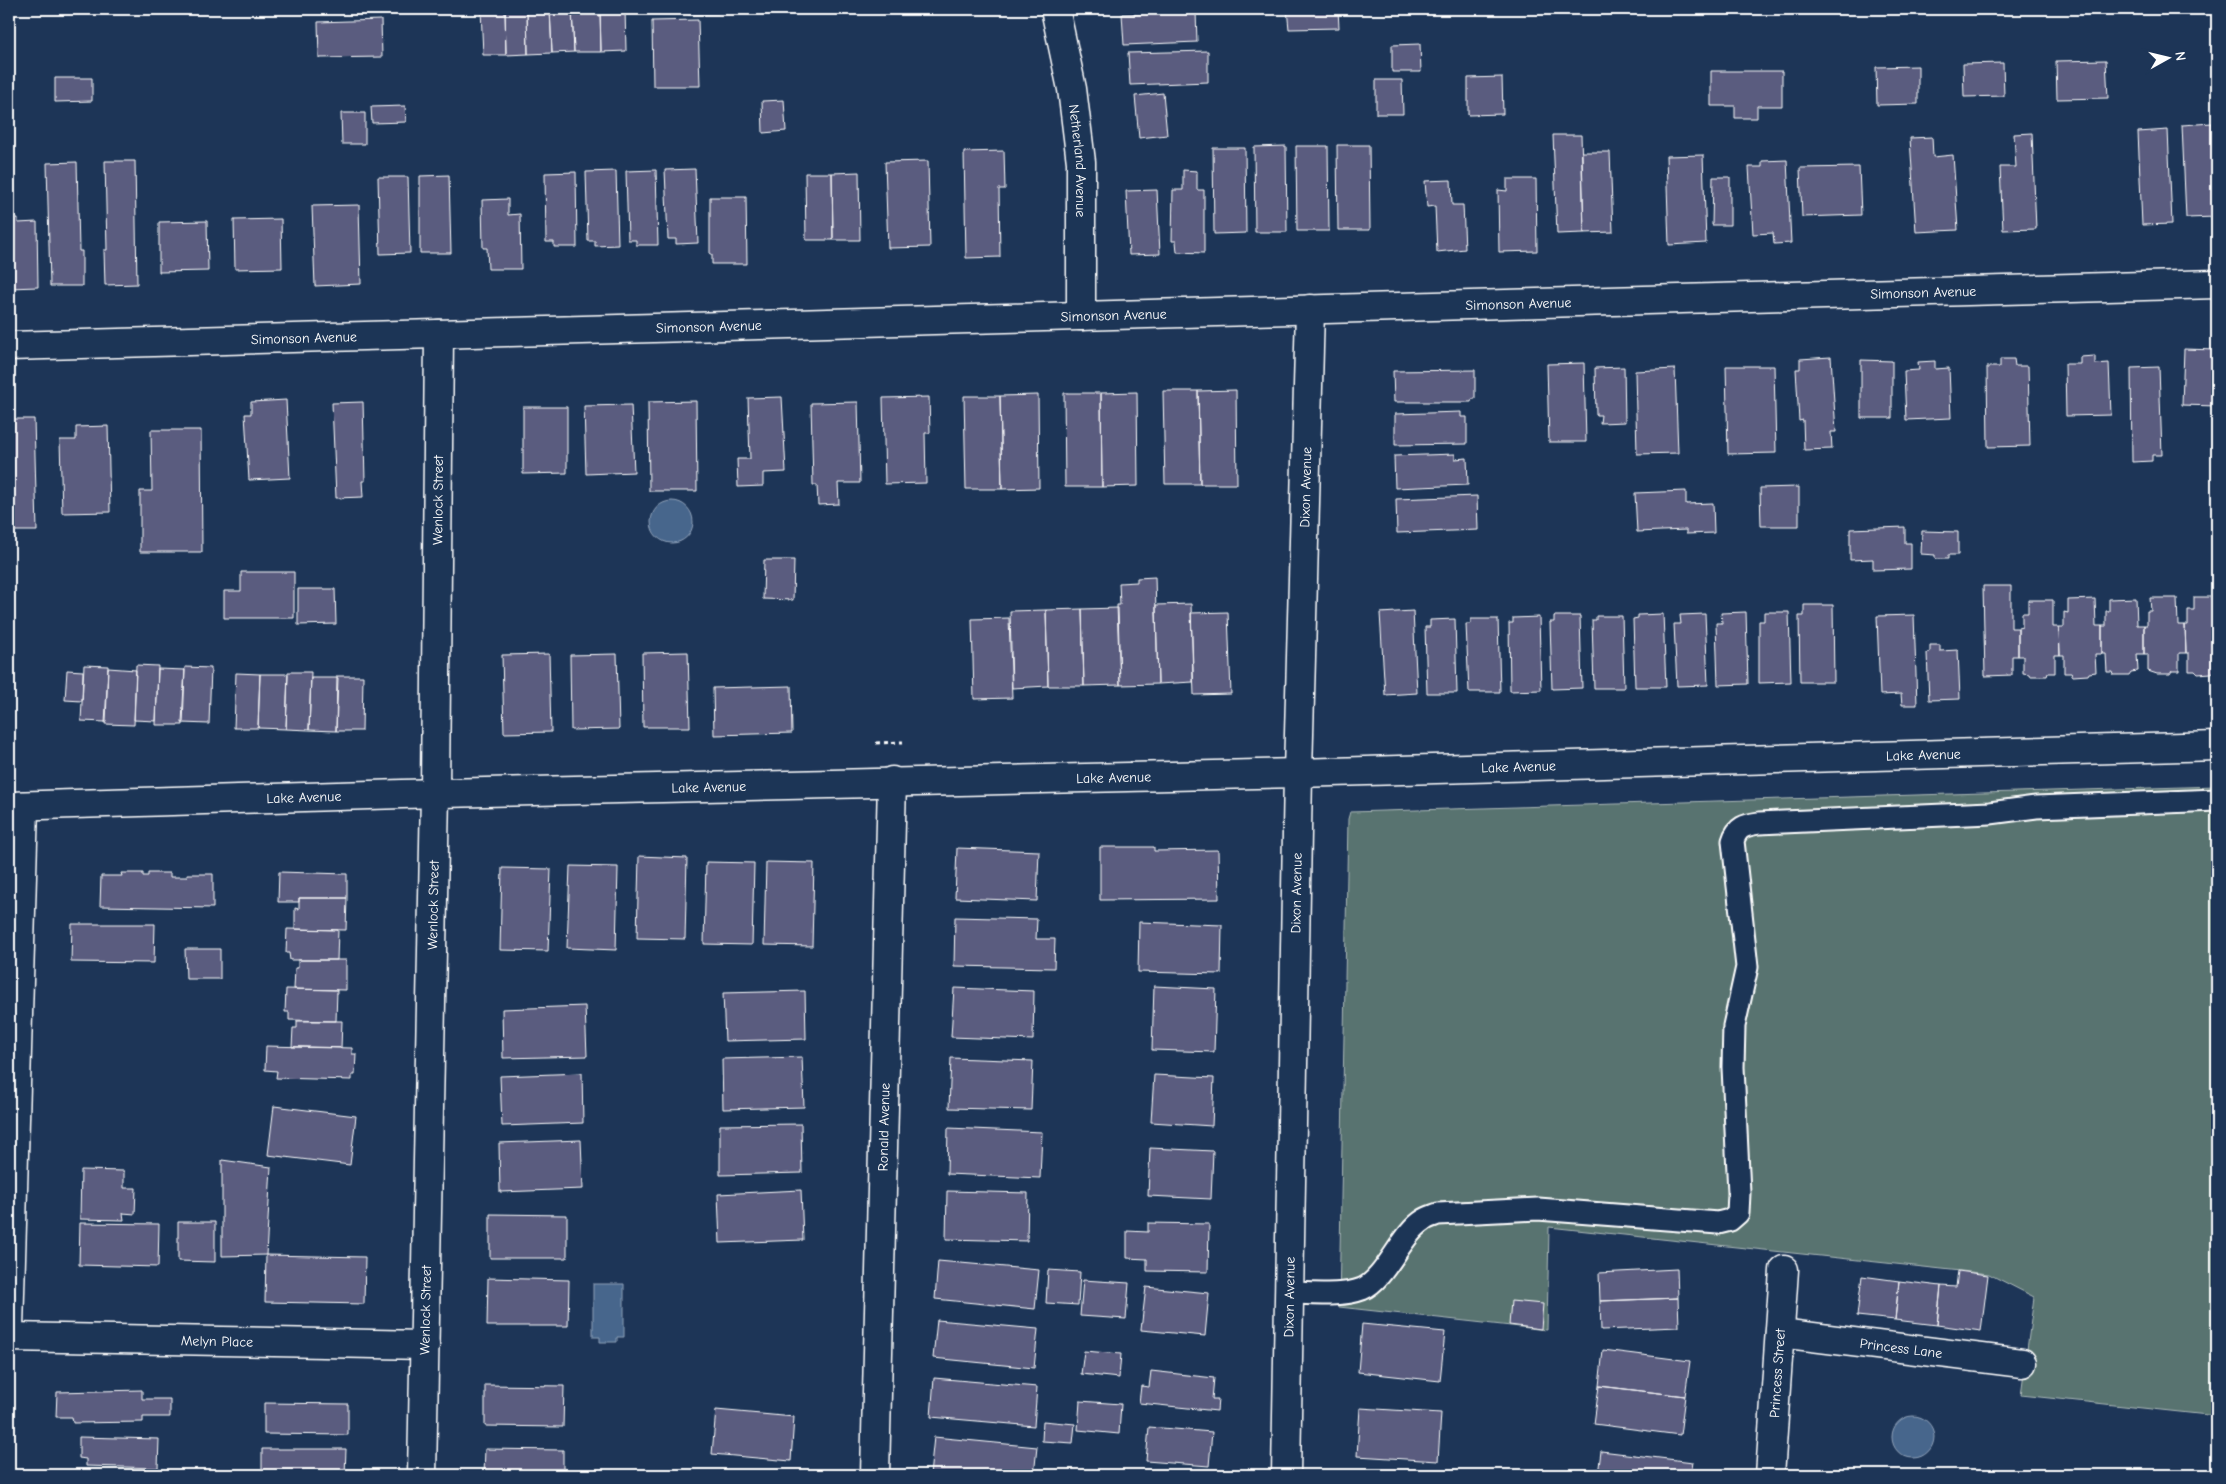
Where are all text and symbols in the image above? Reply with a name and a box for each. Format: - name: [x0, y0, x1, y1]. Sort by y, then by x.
- north arrow: [2144, 32, 2194, 82]
- text: N: [2171, 51, 2189, 62]
- street label: Netherland Avenue: [1065, 103, 1090, 217]
- street label: Simonson Avenue: [1870, 282, 1976, 302]
- street label: Simonson Avenue: [1465, 294, 1572, 314]
- street label: Simonson Avenue: [1060, 305, 1167, 325]
- street label: Simonson Avenue: [656, 316, 762, 336]
- street label: Simonson Avenue: [251, 328, 357, 348]
- street label: Dixon Avenue: [1296, 447, 1315, 528]
- street label: Wenlock Street: [429, 454, 446, 545]
- street label: Lake Avenue: [1886, 745, 1961, 764]
- street label: Lake Avenue: [1481, 757, 1556, 776]
- street label: Lake Avenue: [1076, 768, 1151, 787]
- street label: Lake Avenue: [671, 777, 746, 796]
- street label: Lake Avenue: [266, 787, 342, 807]
- street label: Dixon Avenue: [1287, 853, 1305, 934]
- street label: Wenlock Street: [424, 859, 442, 950]
- street label: Ronald Avenue: [874, 1083, 893, 1172]
- street label: Dixon Avenue: [1280, 1256, 1298, 1338]
- street label: Wenlock Street: [416, 1264, 435, 1355]
- street label: Princess Street: [1765, 1327, 1789, 1418]
- street label: Melyn Place: [181, 1332, 253, 1350]
- street label: Princess Lane: [1859, 1334, 1943, 1362]

